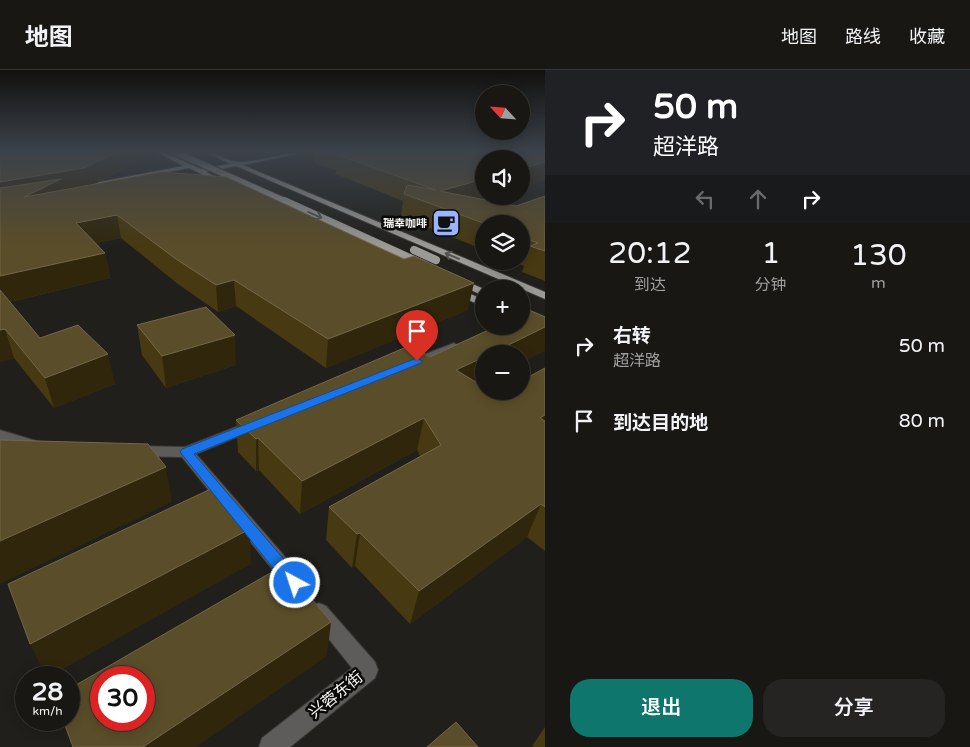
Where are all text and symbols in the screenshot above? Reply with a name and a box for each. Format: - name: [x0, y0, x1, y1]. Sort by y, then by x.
- text: 地图: [25, 23, 73, 52]
- text: 地图: [781, 26, 817, 48]
- text: 路线: [845, 26, 881, 48]
- text: 收藏: [909, 26, 945, 48]
- north arrow: [475, 85, 530, 140]
- map controls: [475, 85, 530, 400]
- text: 50 m: [653, 86, 738, 128]
- icon: right: [570, 90, 635, 155]
- text: 超洋路: [653, 134, 719, 160]
- button: sound: [475, 150, 530, 205]
- icon: left: [691, 185, 719, 213]
- icon: ahead: [744, 185, 772, 213]
- icon: right: [797, 185, 825, 213]
- cafe icon: 瑞幸咖啡: [431, 208, 461, 238]
- one-way arrow: [307, 211, 322, 221]
- button: layers: [475, 215, 530, 270]
- place label: 瑞幸咖啡: [383, 217, 427, 230]
- text: 20:12: [608, 235, 691, 272]
- text: 1: [761, 235, 780, 272]
- text: 130: [850, 237, 907, 274]
- one-way arrow: [445, 251, 460, 260]
- text: m: [871, 273, 886, 293]
- text: 到达: [634, 275, 666, 295]
- text: 分钟: [755, 275, 787, 295]
- button: +: [475, 280, 530, 335]
- pin: [396, 310, 438, 361]
- icon: arrive: [403, 317, 431, 345]
- text: 右转: [613, 325, 651, 347]
- icon: right: [570, 332, 598, 360]
- text: 50 m: [899, 335, 945, 357]
- button: −: [475, 345, 530, 400]
- text: 超洋路: [613, 351, 661, 371]
- icon: arrive: [570, 407, 598, 435]
- text: 80 m: [899, 410, 945, 432]
- text: 到达目的地: [613, 412, 708, 434]
- position arrow: [268, 556, 320, 608]
- speed limit sign: 30: [90, 666, 155, 731]
- street label: 兴蓉东街: [305, 667, 367, 723]
- text: 28: [32, 677, 63, 707]
- button: 退出: [570, 679, 753, 737]
- button: 分享: [763, 679, 945, 737]
- text: km/h: [32, 704, 63, 718]

